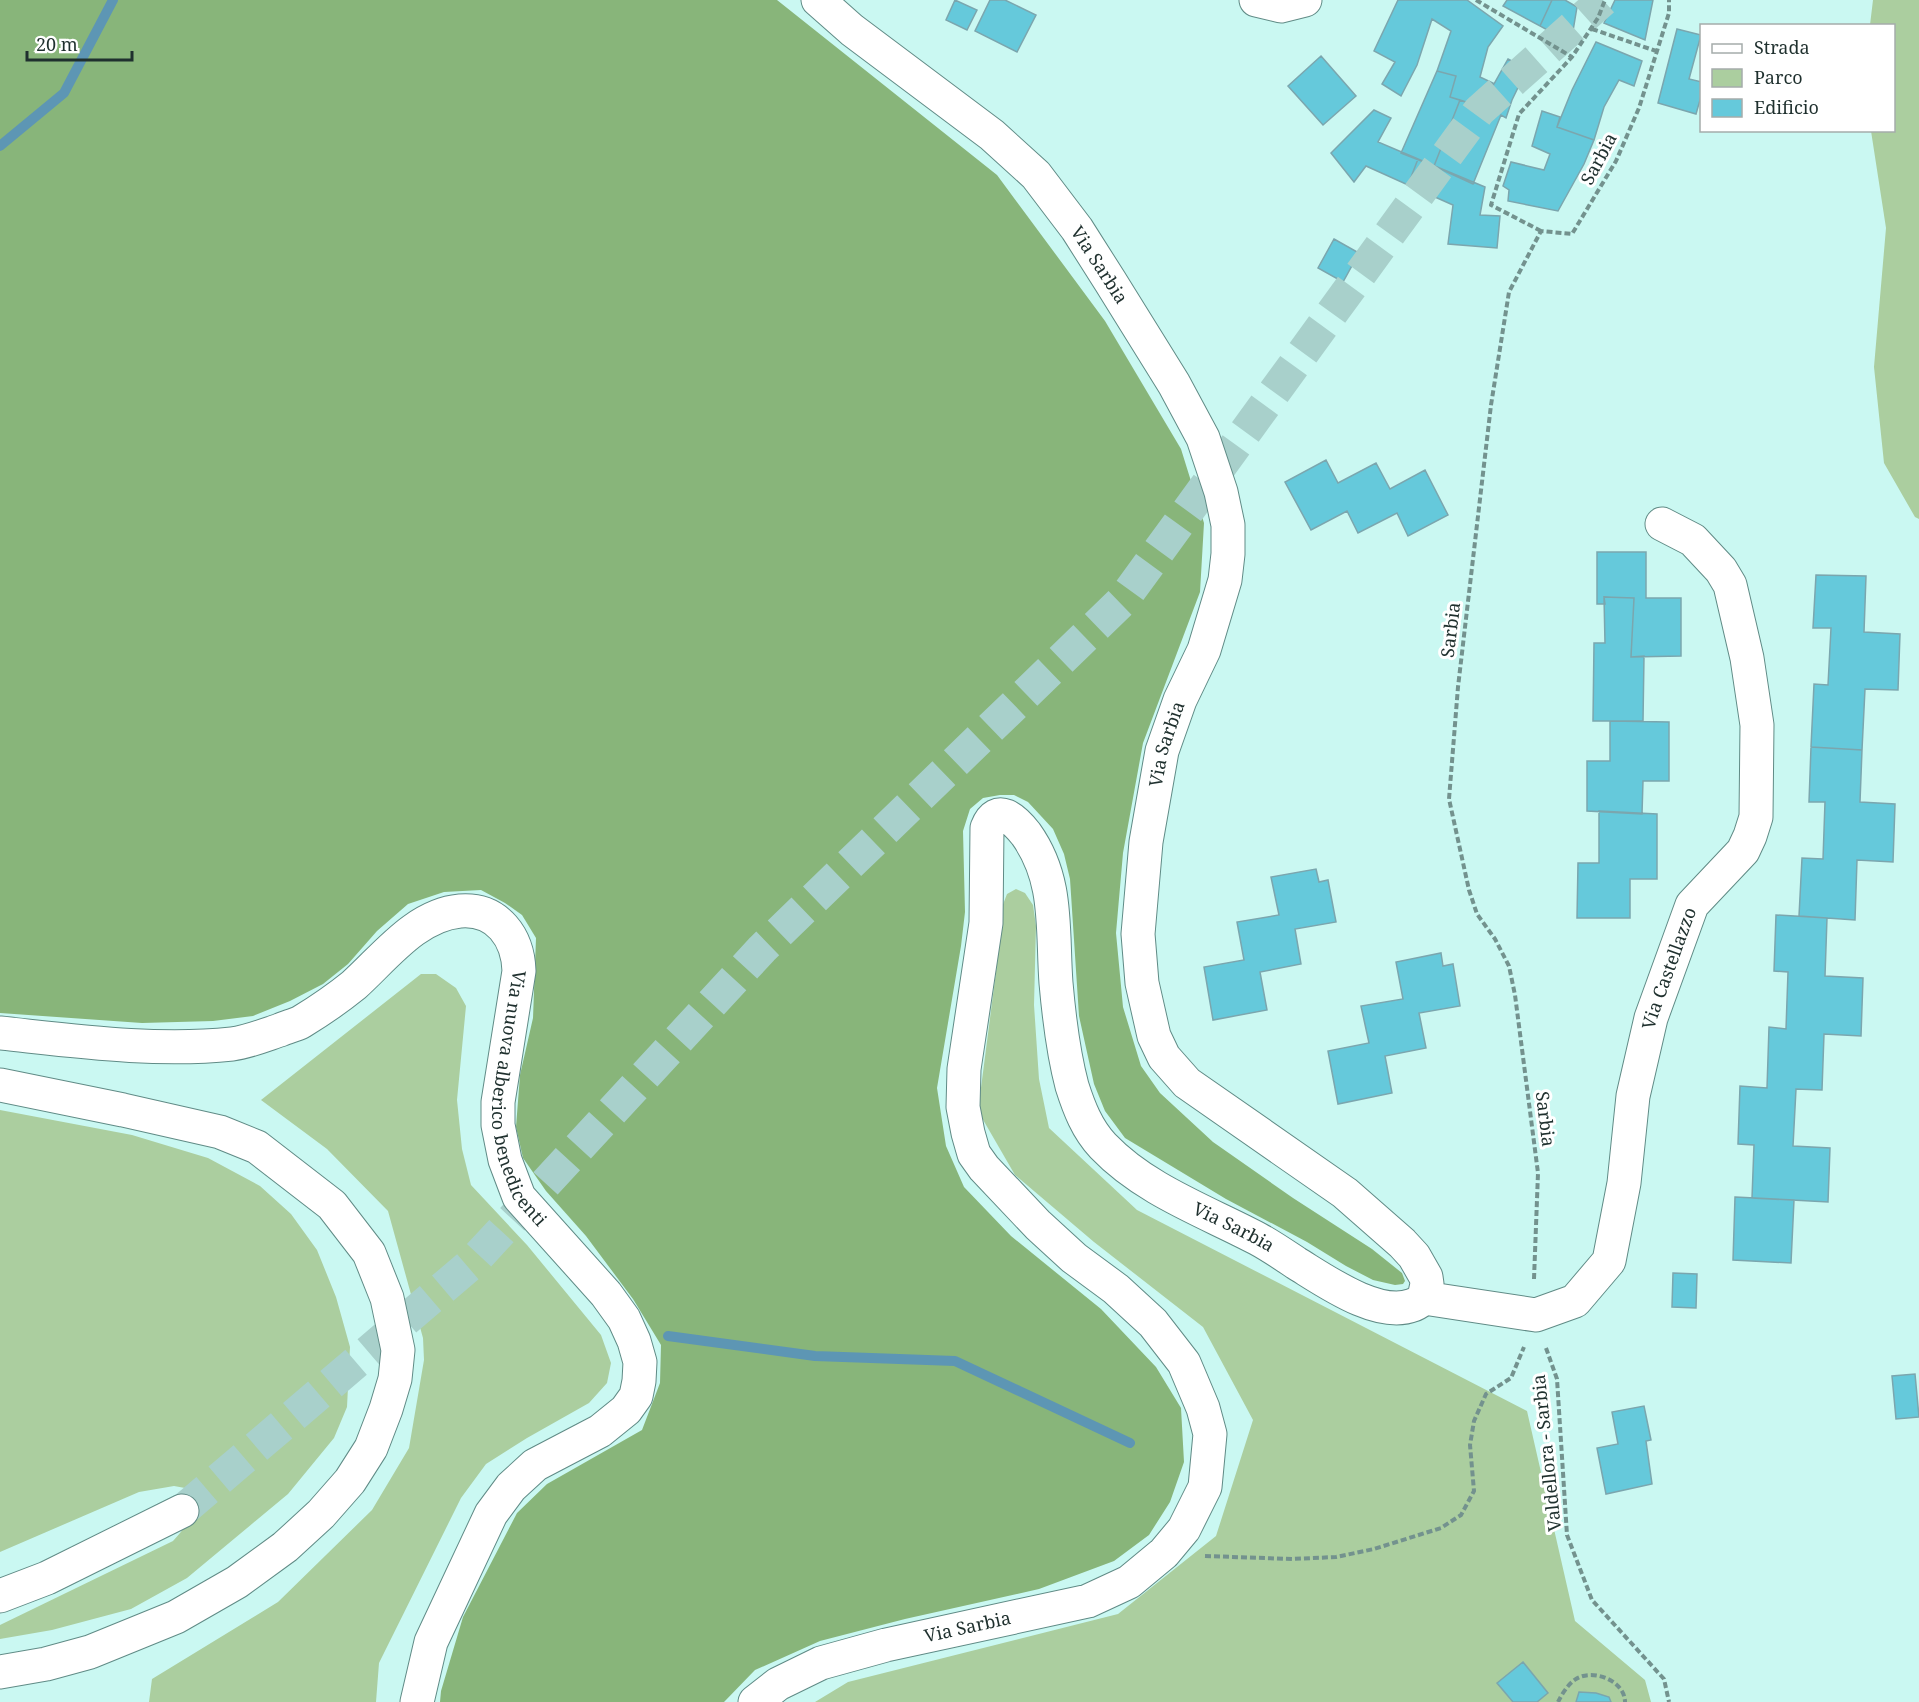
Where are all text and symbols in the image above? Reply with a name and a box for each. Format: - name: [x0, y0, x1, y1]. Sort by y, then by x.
- scale bar: [27, 24, 132, 62]
- legend: [1700, 24, 1895, 132]
- text: 20 m: [36, 32, 78, 56]
- text: Strada: [1754, 35, 1810, 59]
- text: Parco: [1754, 65, 1803, 89]
- text: Edificio: [1754, 95, 1819, 119]
- street label: Sarbia: [1575, 128, 1622, 189]
- street label: Via Sarbia: [1066, 221, 1134, 308]
- street label: Sarbia: [1435, 601, 1465, 659]
- street label: Via Sarbia: [1143, 698, 1190, 789]
- street label: Via Castellazzo: [1636, 904, 1701, 1031]
- street label: Via nuova alberico benedicenti: [487, 969, 553, 1231]
- street label: Sarbia: [1531, 1090, 1561, 1148]
- street label: Via Sarbia: [1189, 1196, 1279, 1257]
- street label: Valdellora - Sarbia: [1526, 1374, 1566, 1533]
- street label: Via Sarbia: [922, 1605, 1013, 1647]

